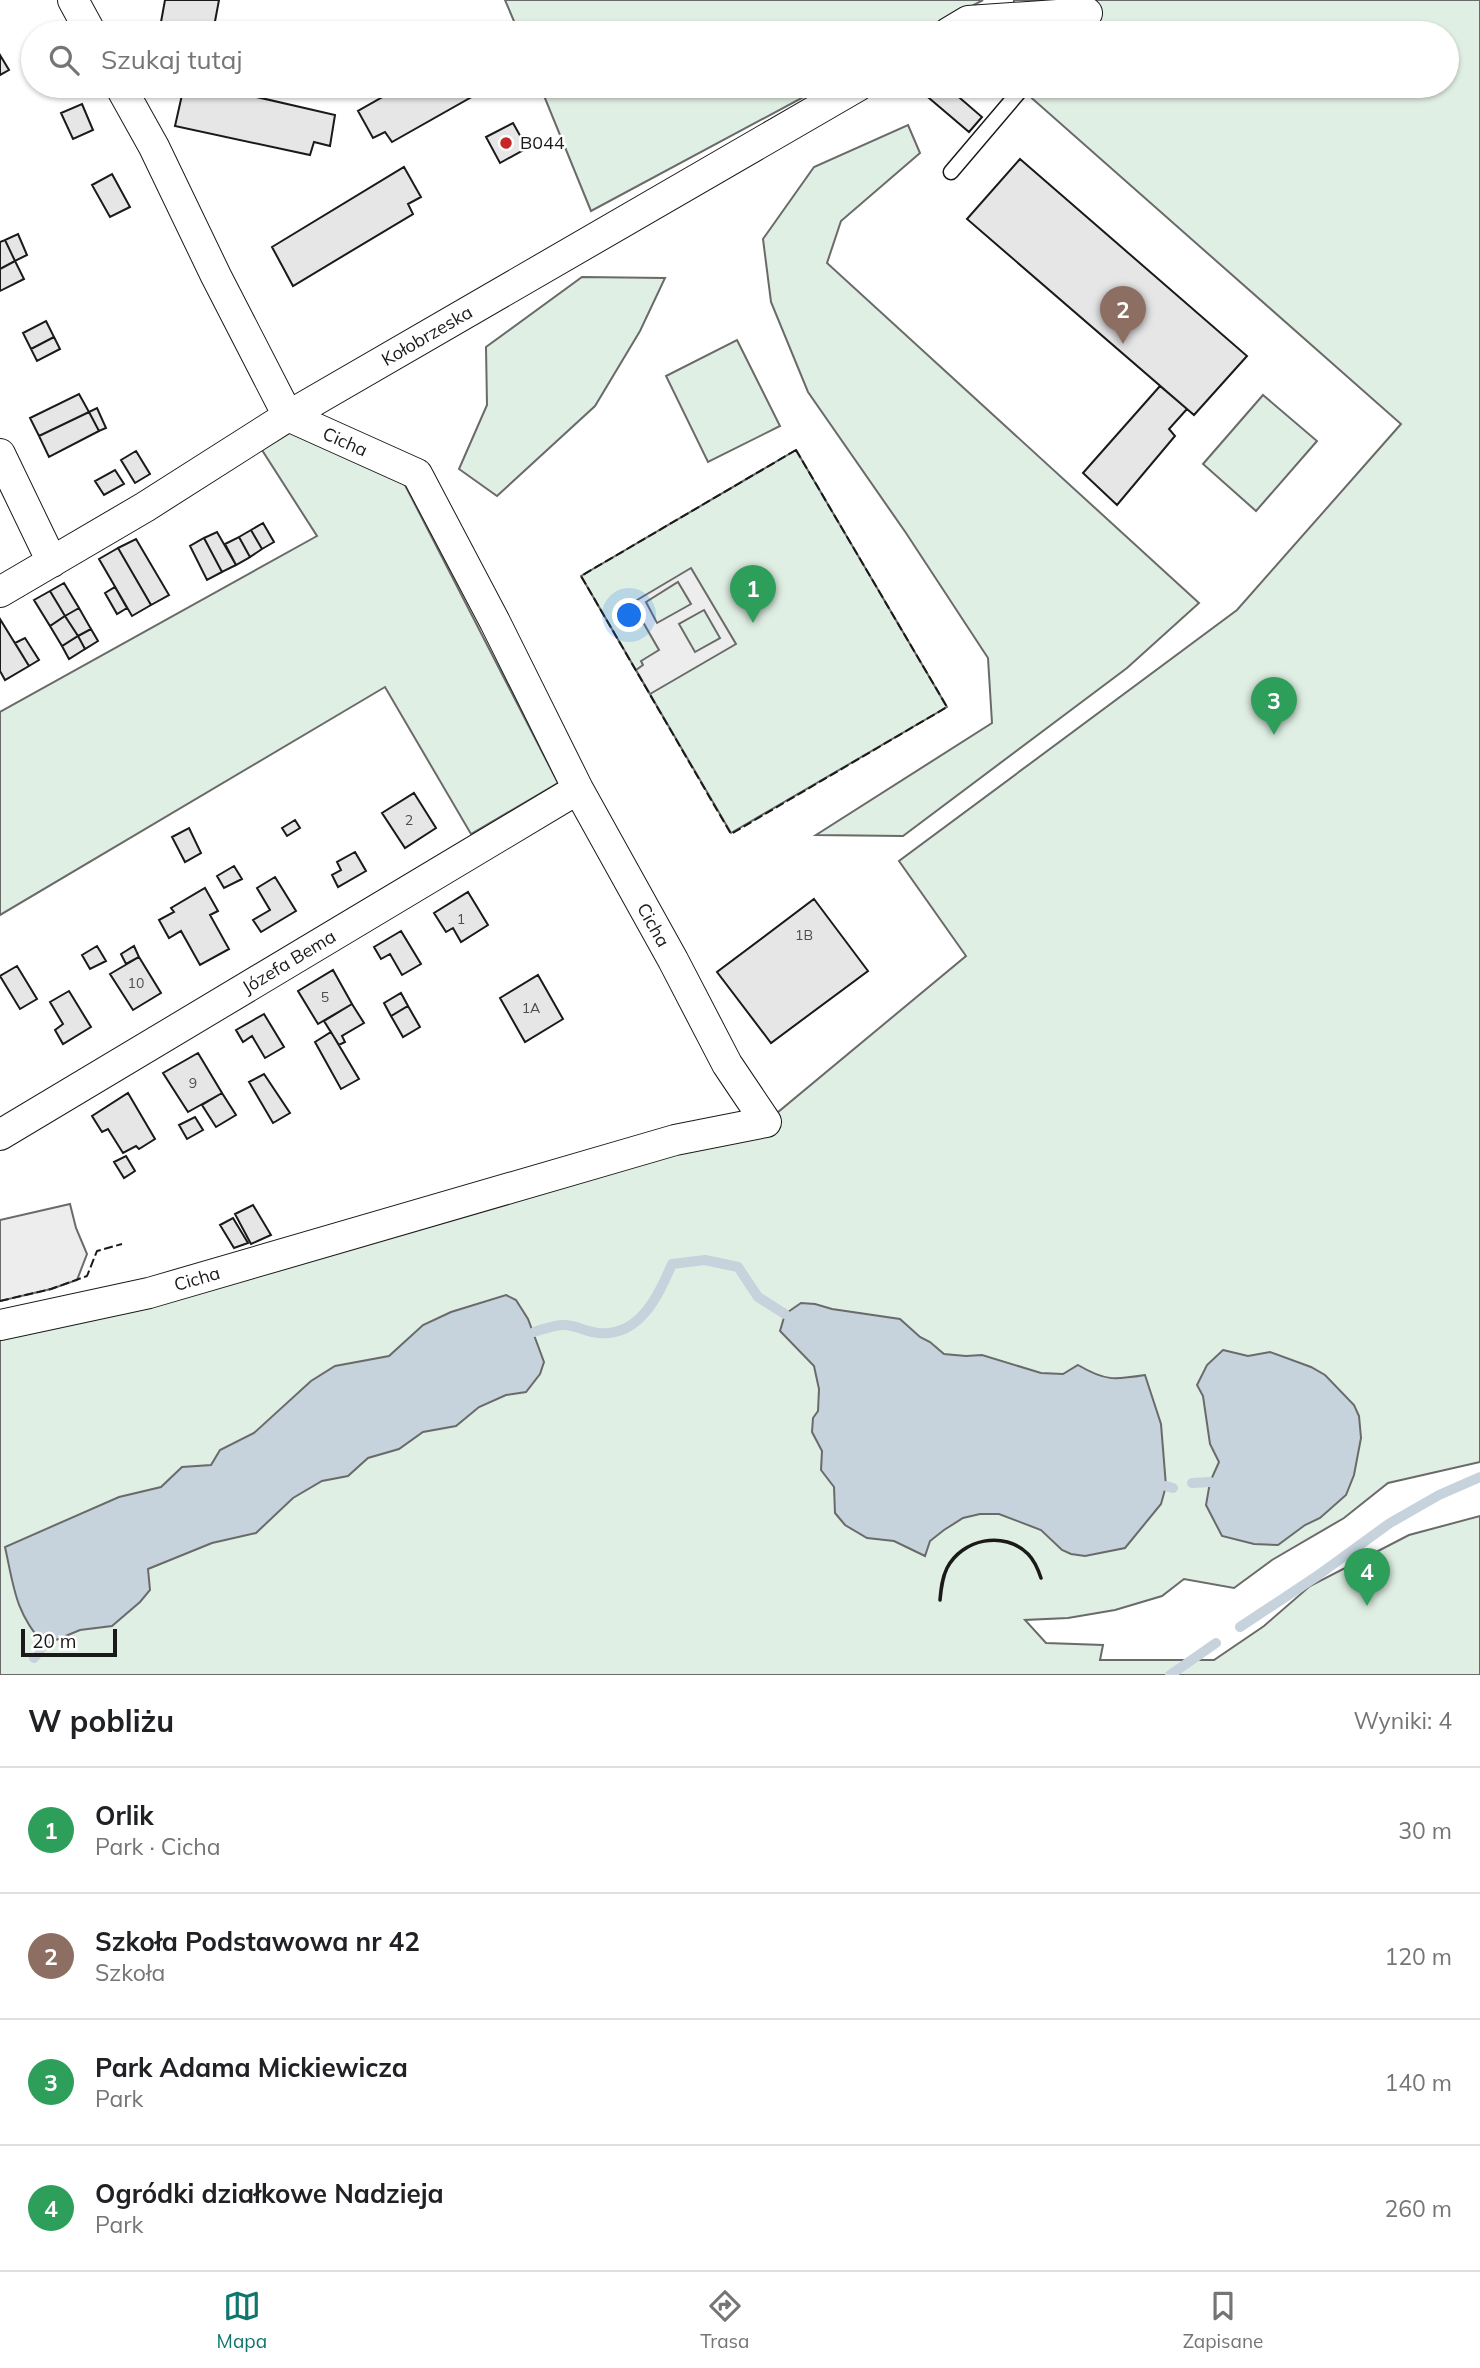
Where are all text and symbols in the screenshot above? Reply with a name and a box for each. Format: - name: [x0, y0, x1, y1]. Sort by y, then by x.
- search box: [21, 21, 1459, 98]
- icon: search: [45, 41, 83, 79]
- text: Szukaj tutaj: [101, 43, 243, 76]
- place label: B044: [520, 131, 565, 154]
- marker: B044: [498, 135, 514, 151]
- pin: 2: [1100, 286, 1146, 344]
- street label: Kołobrzeska: [377, 300, 476, 371]
- street label: Cicha: [319, 422, 371, 462]
- pin: 1: [730, 565, 776, 623]
- your location: [612, 598, 646, 632]
- pin: 3: [1251, 677, 1297, 735]
- house number: 2: [405, 811, 413, 829]
- street label: Cicha: [632, 899, 675, 951]
- house number: 1: [457, 910, 465, 928]
- street label: Józefa Bema: [238, 925, 340, 999]
- house number: 1B: [795, 926, 813, 944]
- house number: 10: [128, 974, 144, 992]
- house number: 5: [321, 988, 329, 1006]
- house number: 1A: [522, 999, 541, 1017]
- house number: 9: [189, 1074, 197, 1092]
- street label: Cicha: [171, 1261, 223, 1296]
- pin: 4: [1344, 1548, 1390, 1606]
- scale bar: [21, 1626, 117, 1658]
- text: 20 m: [32, 1629, 76, 1653]
- text: W pobliżu: [28, 1702, 174, 1740]
- text: Wyniki: 4: [1354, 1706, 1452, 1735]
- text: Orlik: [95, 1799, 154, 1832]
- text: 1: [44, 1816, 58, 1845]
- text: 30 m: [1398, 1816, 1452, 1845]
- text: Park · Cicha: [95, 1832, 221, 1861]
- text: Szkoła Podstawowa nr 42: [95, 1925, 420, 1958]
- text: 2: [44, 1942, 58, 1971]
- text: 120 m: [1384, 1942, 1452, 1971]
- text: Szkoła: [95, 1958, 165, 1987]
- text: Park Adama Mickiewicza: [95, 2051, 408, 2084]
- text: 3: [44, 2068, 58, 2097]
- text: 140 m: [1384, 2068, 1452, 2097]
- text: Park: [95, 2084, 143, 2113]
- text: Ogródki działkowe Nadzieja: [95, 2177, 444, 2210]
- text: 4: [44, 2194, 58, 2223]
- text: 260 m: [1384, 2194, 1452, 2223]
- text: Park: [95, 2210, 143, 2239]
- tab: Mapa: [217, 2287, 267, 2353]
- tab: Trasa: [700, 2287, 749, 2353]
- tab: Zapisane: [1183, 2287, 1263, 2353]

